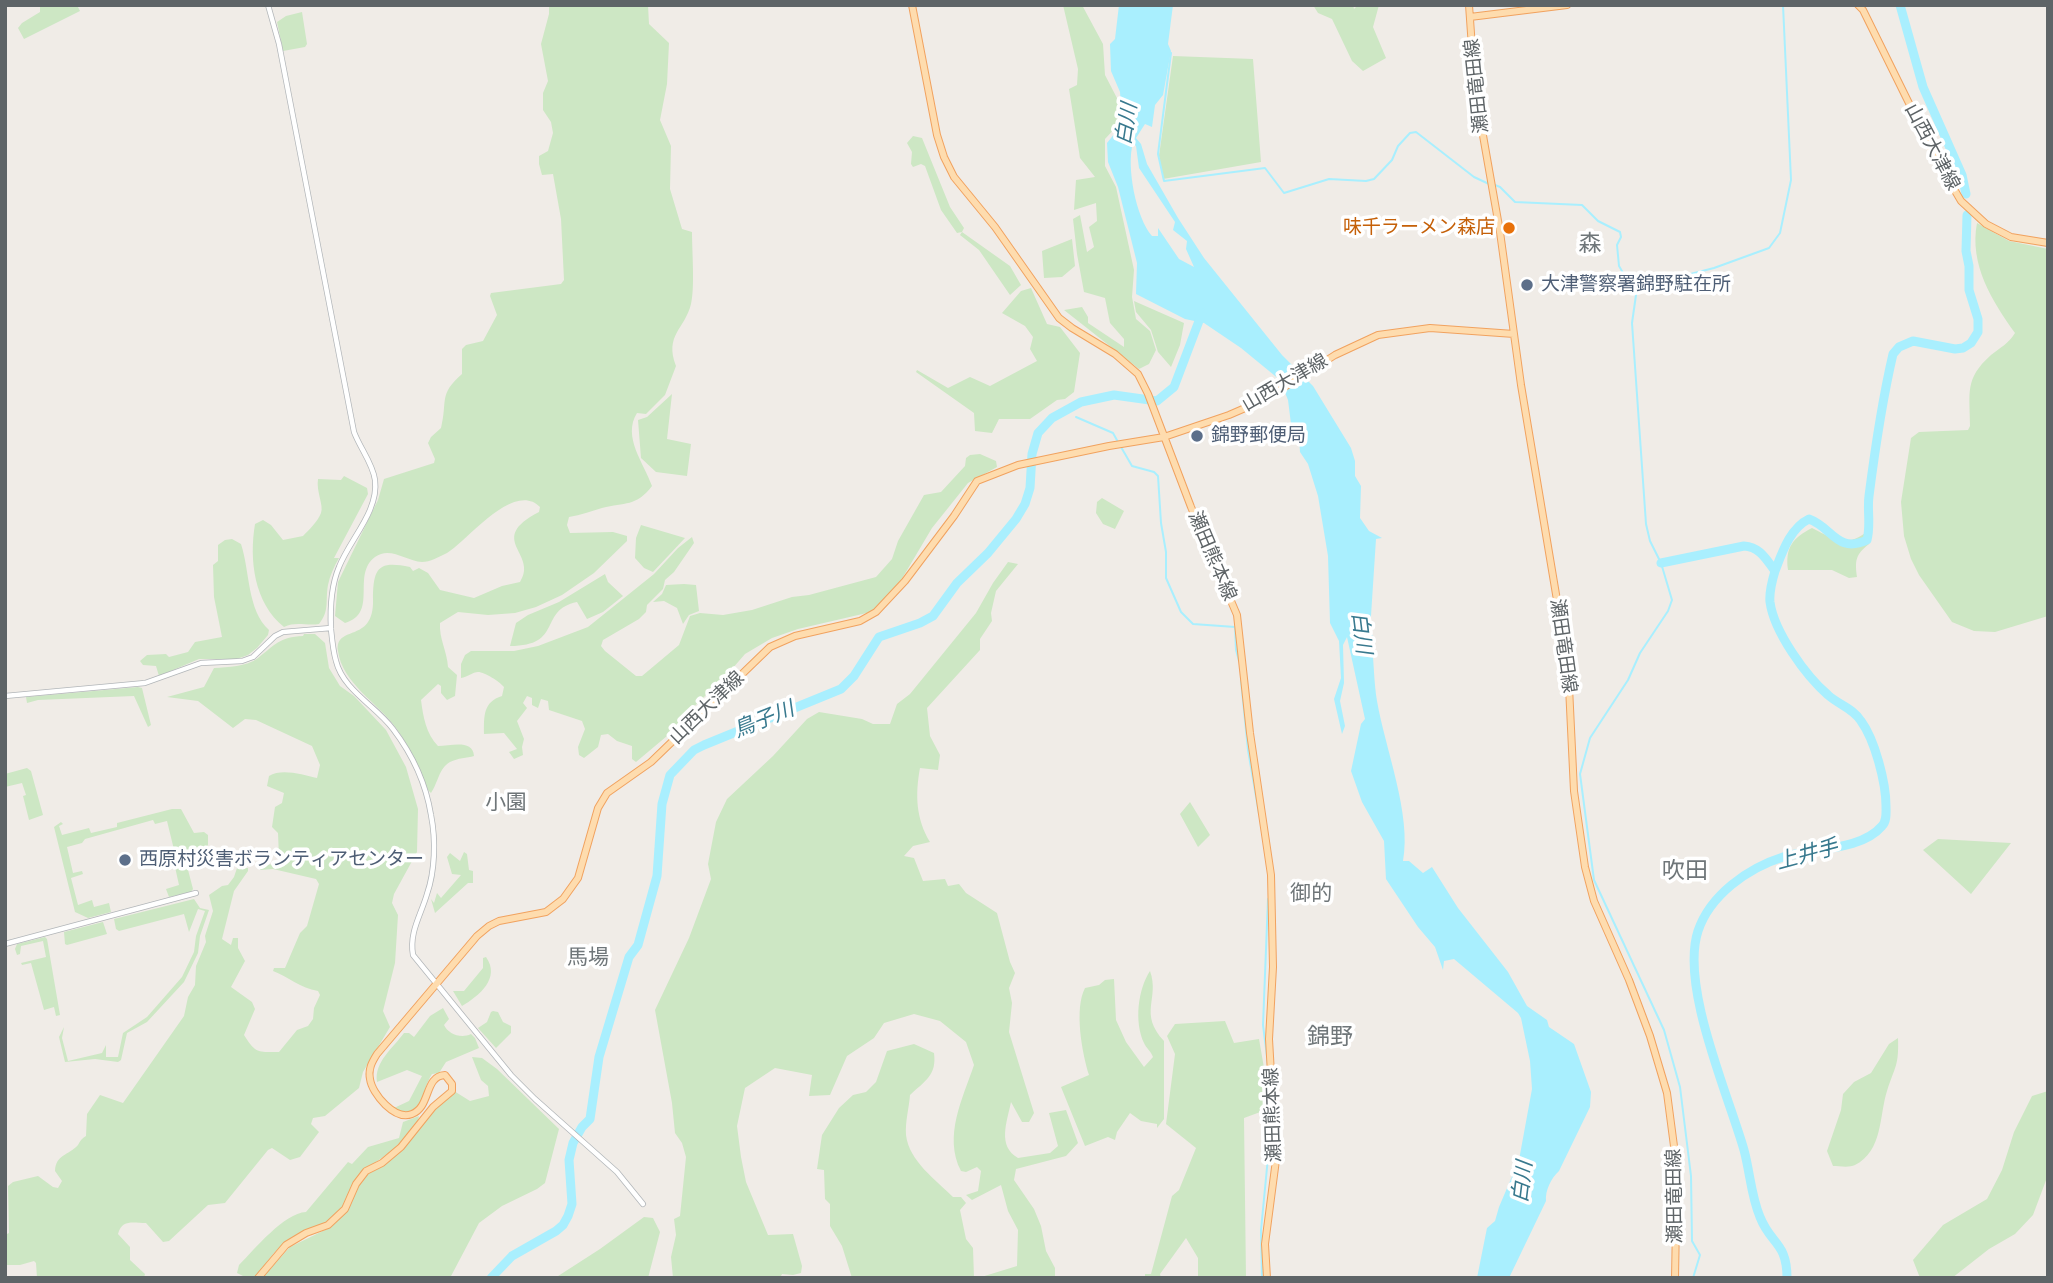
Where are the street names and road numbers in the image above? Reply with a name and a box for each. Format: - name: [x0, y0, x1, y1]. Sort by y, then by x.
- street label: 瀬田竜田線: [1461, 38, 1493, 134]
- street label: 山西大津線: [1900, 100, 1964, 194]
- street label: 山西大津線: [1238, 349, 1332, 417]
- street label: 瀬田熊本線: [1183, 508, 1241, 604]
- street label: 瀬田竜田線: [1545, 597, 1581, 695]
- street label: 山西大津線: [665, 667, 749, 749]
- street label: 瀬田熊本線: [1260, 1067, 1286, 1163]
- street label: 瀬田竜田線: [1663, 1148, 1687, 1244]

